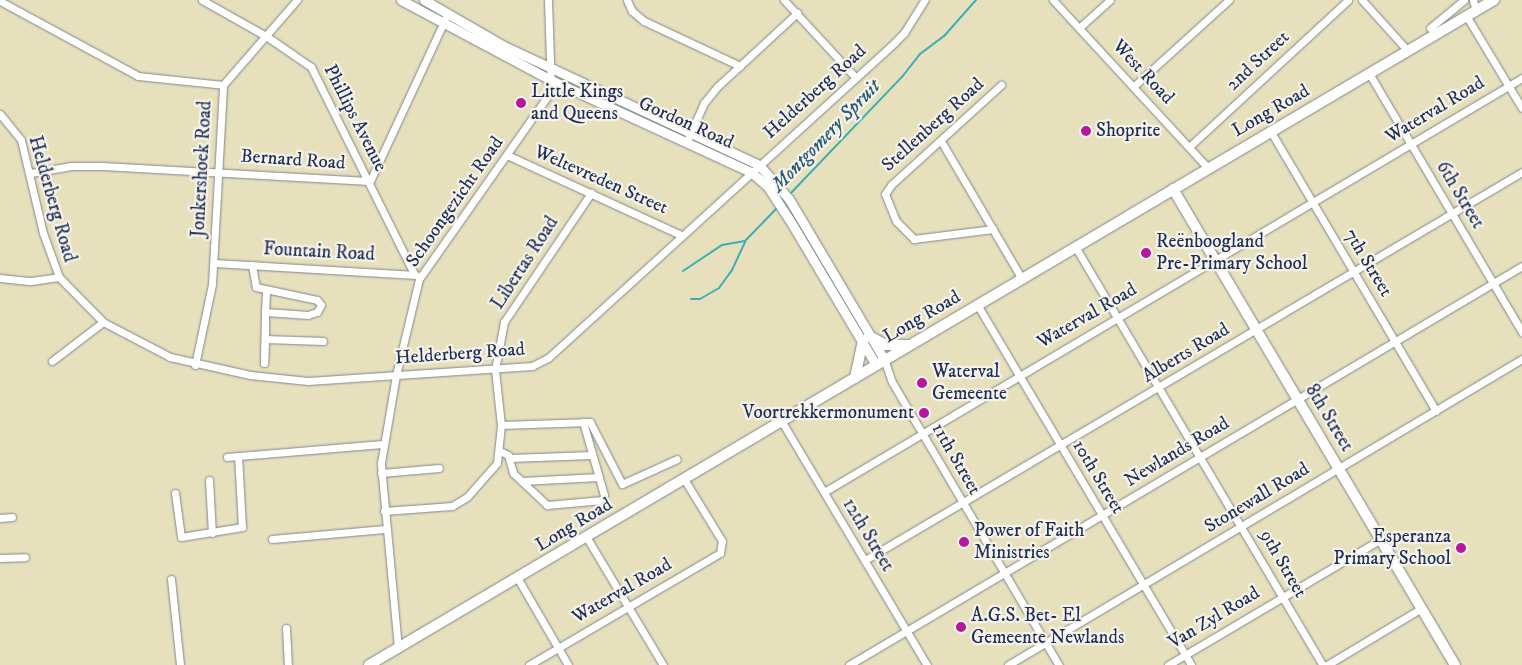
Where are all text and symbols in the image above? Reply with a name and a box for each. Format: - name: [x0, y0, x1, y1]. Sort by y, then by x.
- street label: 2nd Street: [1222, 26, 1294, 96]
- street label: West Road: [1107, 35, 1179, 109]
- street label: Helderberg Road: [759, 40, 871, 144]
- street label: Phillips Avenue: [318, 61, 392, 175]
- street label: Waterval Road: [1381, 72, 1489, 148]
- street label: Stellenberg Road: [877, 73, 989, 177]
- water label: Montgomery Spruit: [766, 75, 886, 197]
- street label: Long Road: [1228, 80, 1314, 142]
- place label: Little Kings and Queens: [531, 81, 623, 125]
- street label: Gordon Road: [635, 92, 737, 154]
- marker: Little Kings and Queens: [515, 97, 527, 109]
- street label: Jonkershoek Road: [187, 100, 217, 238]
- place label: Shoprite: [1096, 120, 1160, 142]
- marker: Shoprite: [1080, 125, 1092, 137]
- street label: Schoongezicht Road: [401, 132, 509, 272]
- street label: Helderberg Road: [23, 133, 81, 265]
- street label: Weltevreden Street: [531, 140, 671, 220]
- street label: Bernard Road: [240, 145, 346, 175]
- street label: 6th Street: [1431, 157, 1489, 233]
- street label: Libertas Road: [486, 212, 564, 314]
- street label: 7th Street: [1339, 225, 1397, 301]
- place label: Reënboogland Pre-Primary School: [1156, 231, 1307, 275]
- street label: Fountain Road: [263, 238, 375, 266]
- marker: Reënboogland Pre-Primary School: [1140, 247, 1152, 259]
- street label: Waterval Road: [1033, 278, 1141, 354]
- street label: Long Road: [879, 286, 965, 348]
- street label: Alberts Road: [1138, 318, 1234, 388]
- street label: Helderberg Road: [394, 338, 526, 370]
- place label: Waterval Gemeente: [932, 361, 1007, 405]
- marker: Waterval Gemeente: [916, 377, 928, 389]
- street label: 8th Street: [1300, 380, 1358, 456]
- place label: Voortrekkermonument: [742, 402, 914, 424]
- marker: Voortrekkermonument: [918, 407, 930, 419]
- street label: Newlands Road: [1121, 412, 1233, 492]
- street label: 11th Street: [926, 419, 986, 499]
- street label: 10th Street: [1067, 436, 1129, 518]
- street label: Stonewall Road: [1201, 458, 1313, 538]
- street label: Long Road: [531, 493, 617, 557]
- street label: 12th Street: [837, 494, 899, 576]
- place label: Power of Faith Ministries: [974, 520, 1084, 564]
- street label: 9th Street: [1254, 526, 1312, 602]
- place label: Esperanza Primary School: [1333, 526, 1451, 570]
- marker: Power of Faith Ministries: [958, 536, 970, 548]
- marker: Esperanza Primary School: [1455, 542, 1467, 554]
- street label: Waterval Road: [568, 553, 676, 629]
- street label: Van Zyl Road: [1164, 582, 1264, 654]
- place label: A.G.S. Bet- El Gemeente Newlands: [971, 605, 1124, 649]
- marker: A.G.S. Bet- El Gemeente Newlands: [955, 621, 967, 633]

